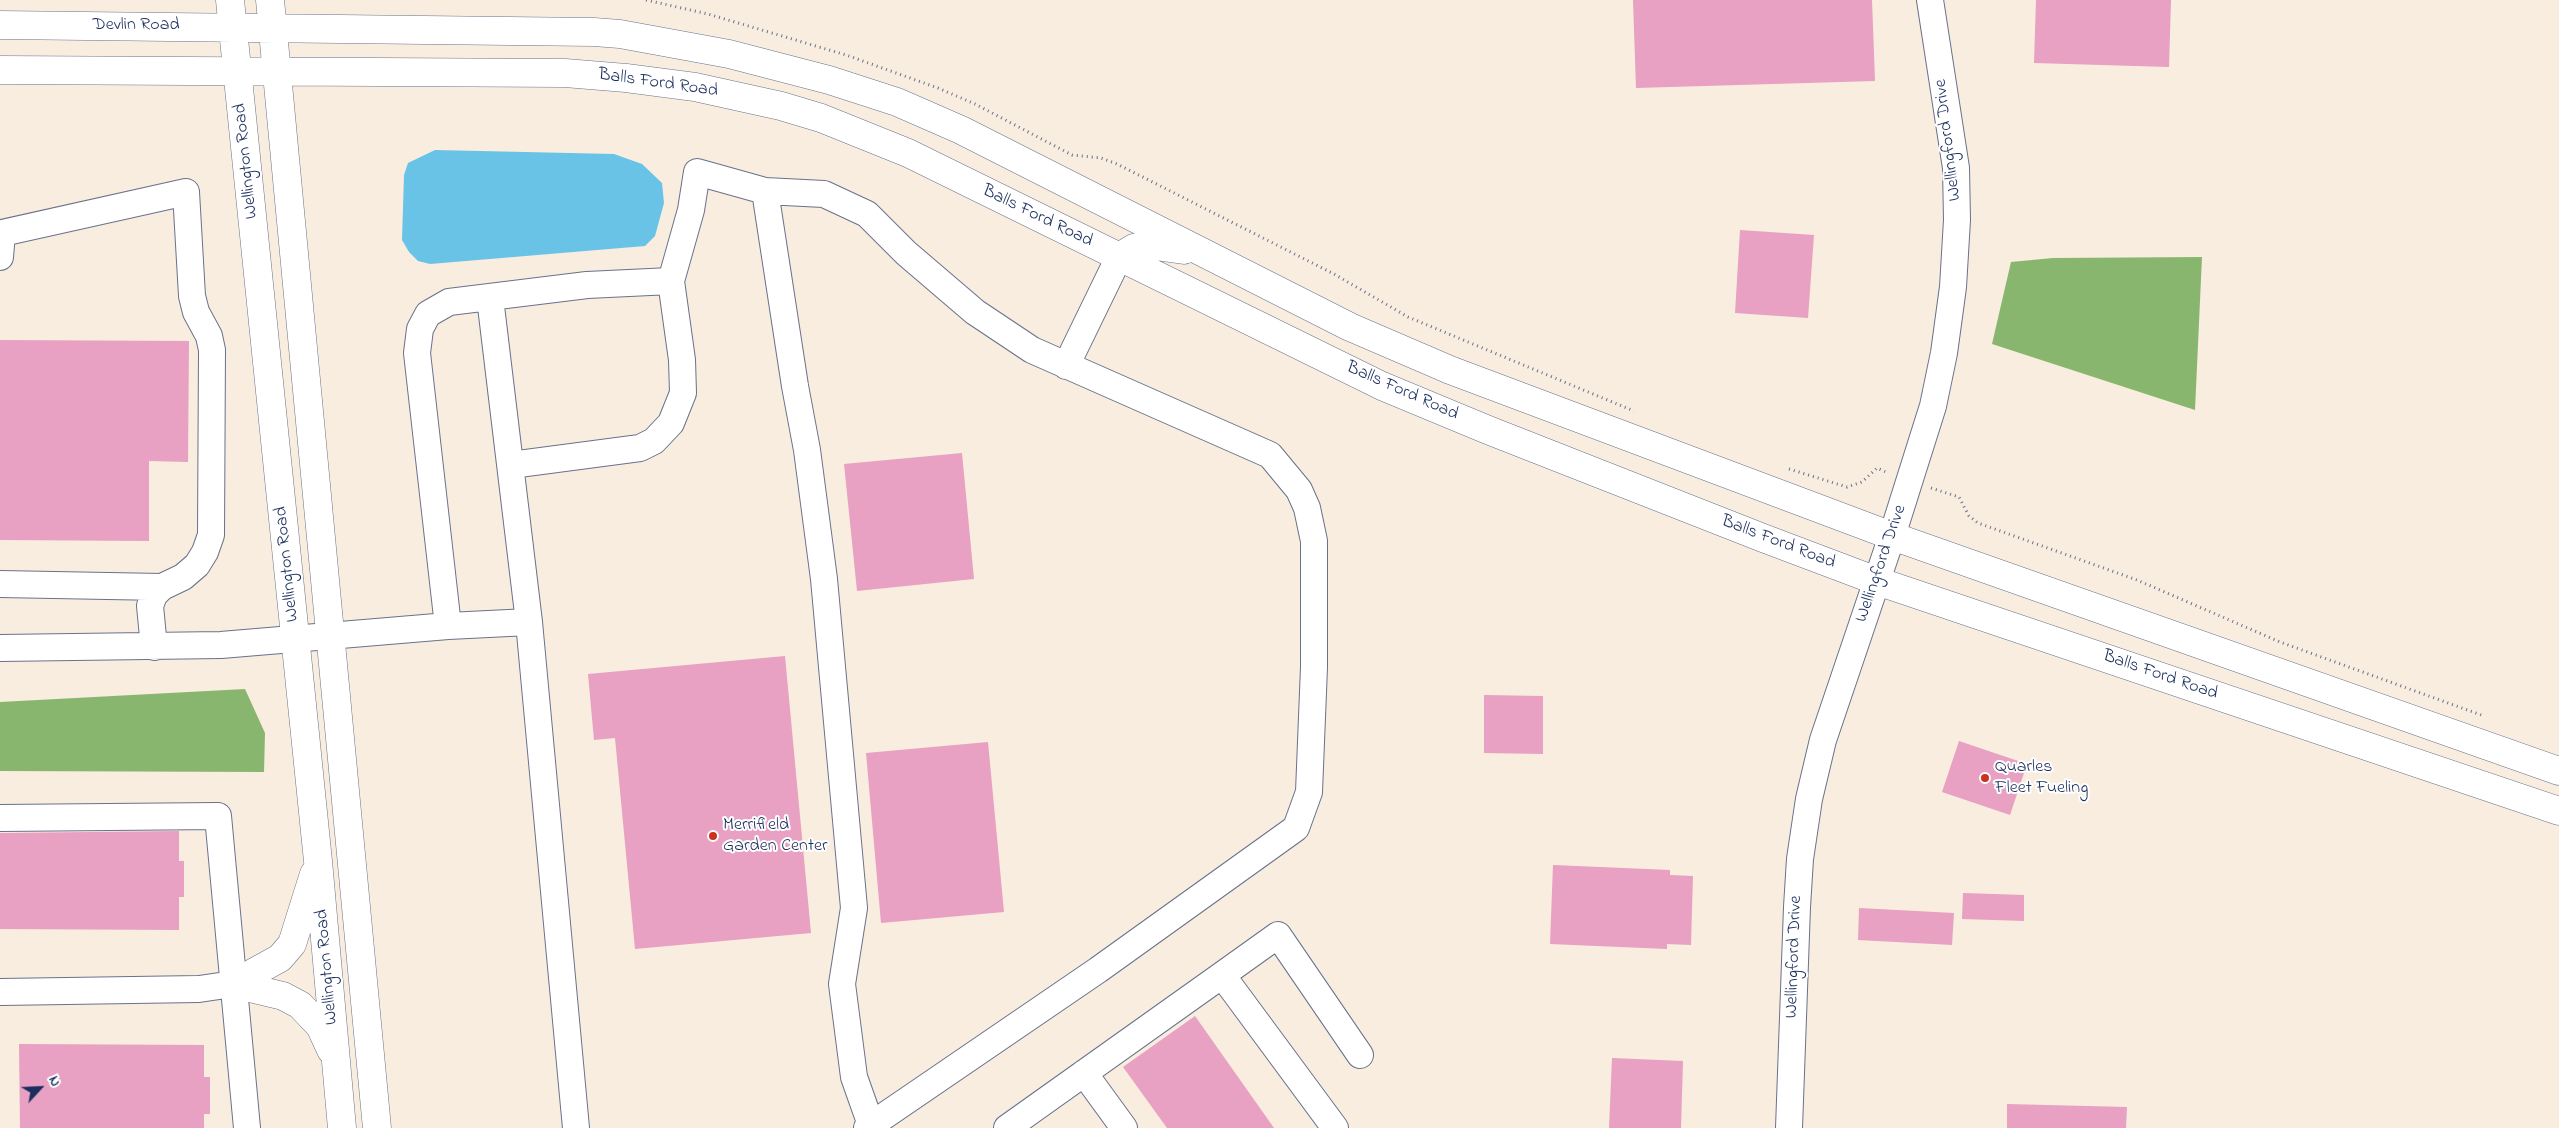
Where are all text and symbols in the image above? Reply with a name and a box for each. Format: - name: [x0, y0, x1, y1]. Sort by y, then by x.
- street label: Devlin Road: [92, 15, 180, 37]
- street label: Balls Ford Road: [597, 65, 719, 103]
- street label: Wellingford Drive: [1931, 78, 1967, 202]
- street label: Wellington Road: [230, 102, 264, 220]
- street label: Balls Ford Road: [978, 181, 1096, 253]
- street label: Balls Ford Road: [1343, 358, 1461, 426]
- street label: Wellingford Drive: [1852, 502, 1912, 626]
- street label: Wellington Road: [271, 505, 305, 623]
- street label: Balls Ford Road: [1718, 511, 1838, 575]
- street label: Balls Ford Road: [2100, 646, 2220, 706]
- place label: Quarles Fleet Fueling: [1995, 757, 2088, 800]
- marker: Quarles Fleet Fueling: [1979, 772, 1991, 784]
- place label: Merrifield Garden Center: [723, 815, 828, 858]
- marker: Merrifield Garden Center: [707, 830, 719, 842]
- street label: Wellingford Drive: [1782, 895, 1808, 1019]
- street label: Wellington Road: [312, 908, 344, 1026]
- north arrow: [15, 1063, 65, 1113]
- text: N: [43, 1073, 66, 1090]

